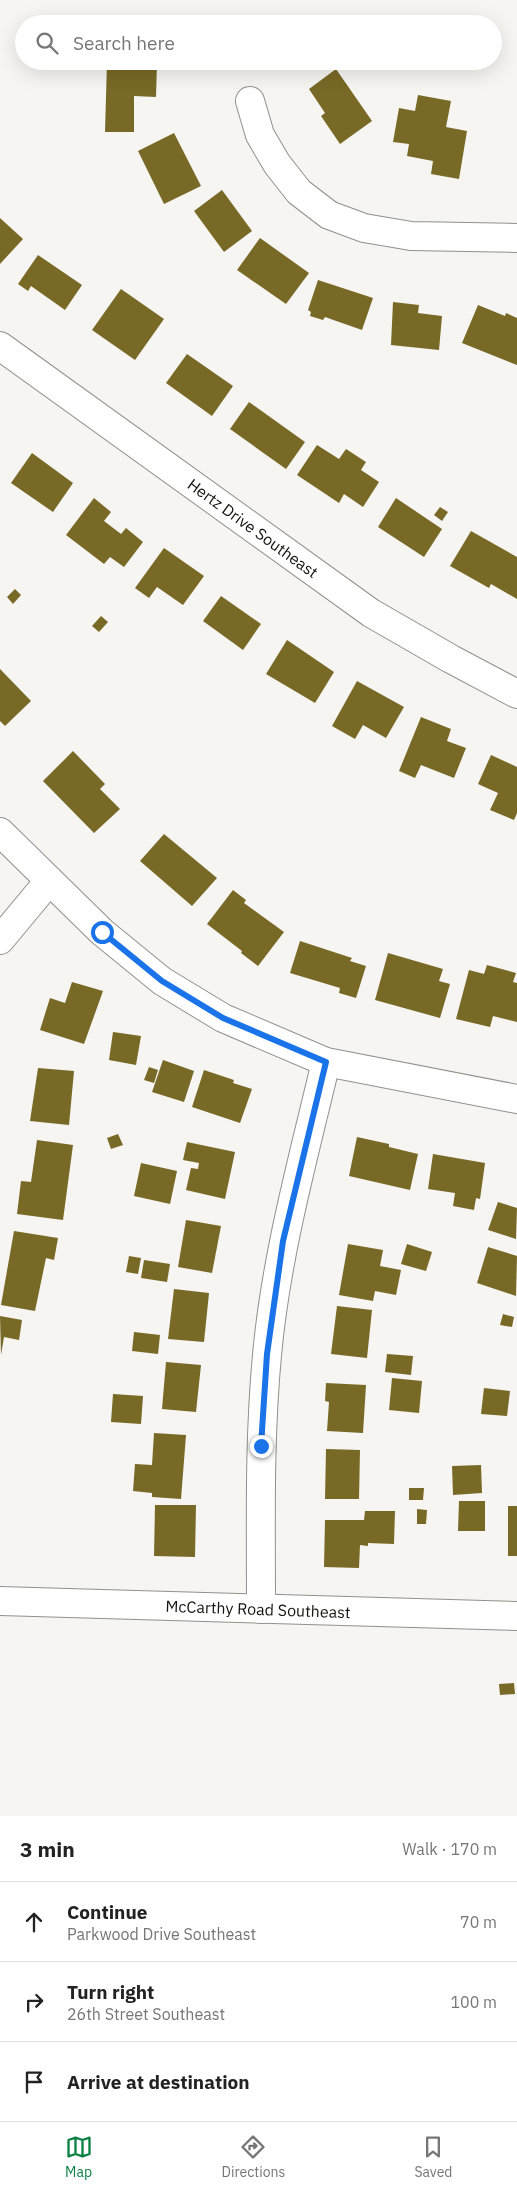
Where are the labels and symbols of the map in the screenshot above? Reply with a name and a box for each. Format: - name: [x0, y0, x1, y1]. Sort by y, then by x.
- street label: Hertz Drive Southeast: [184, 474, 322, 582]
- route start: [91, 921, 114, 944]
- route end: [250, 1435, 273, 1458]
- street label: McCarthy Road Southeast: [165, 1596, 351, 1622]

